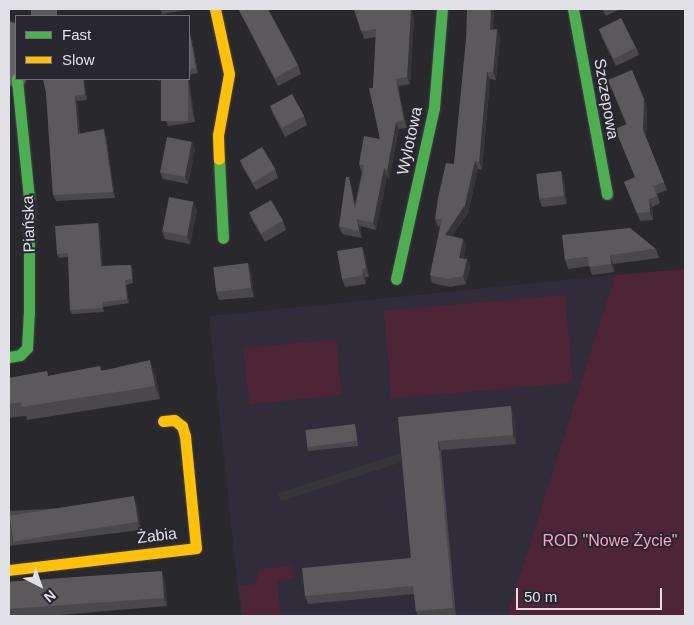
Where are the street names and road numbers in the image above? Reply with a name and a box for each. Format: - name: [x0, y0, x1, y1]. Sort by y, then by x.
- street label: Szczepowa: [589, 57, 623, 141]
- street label: Wylotowa: [393, 105, 427, 177]
- street label: Piańska: [18, 195, 40, 253]
- street label: Żabia: [136, 524, 178, 548]

